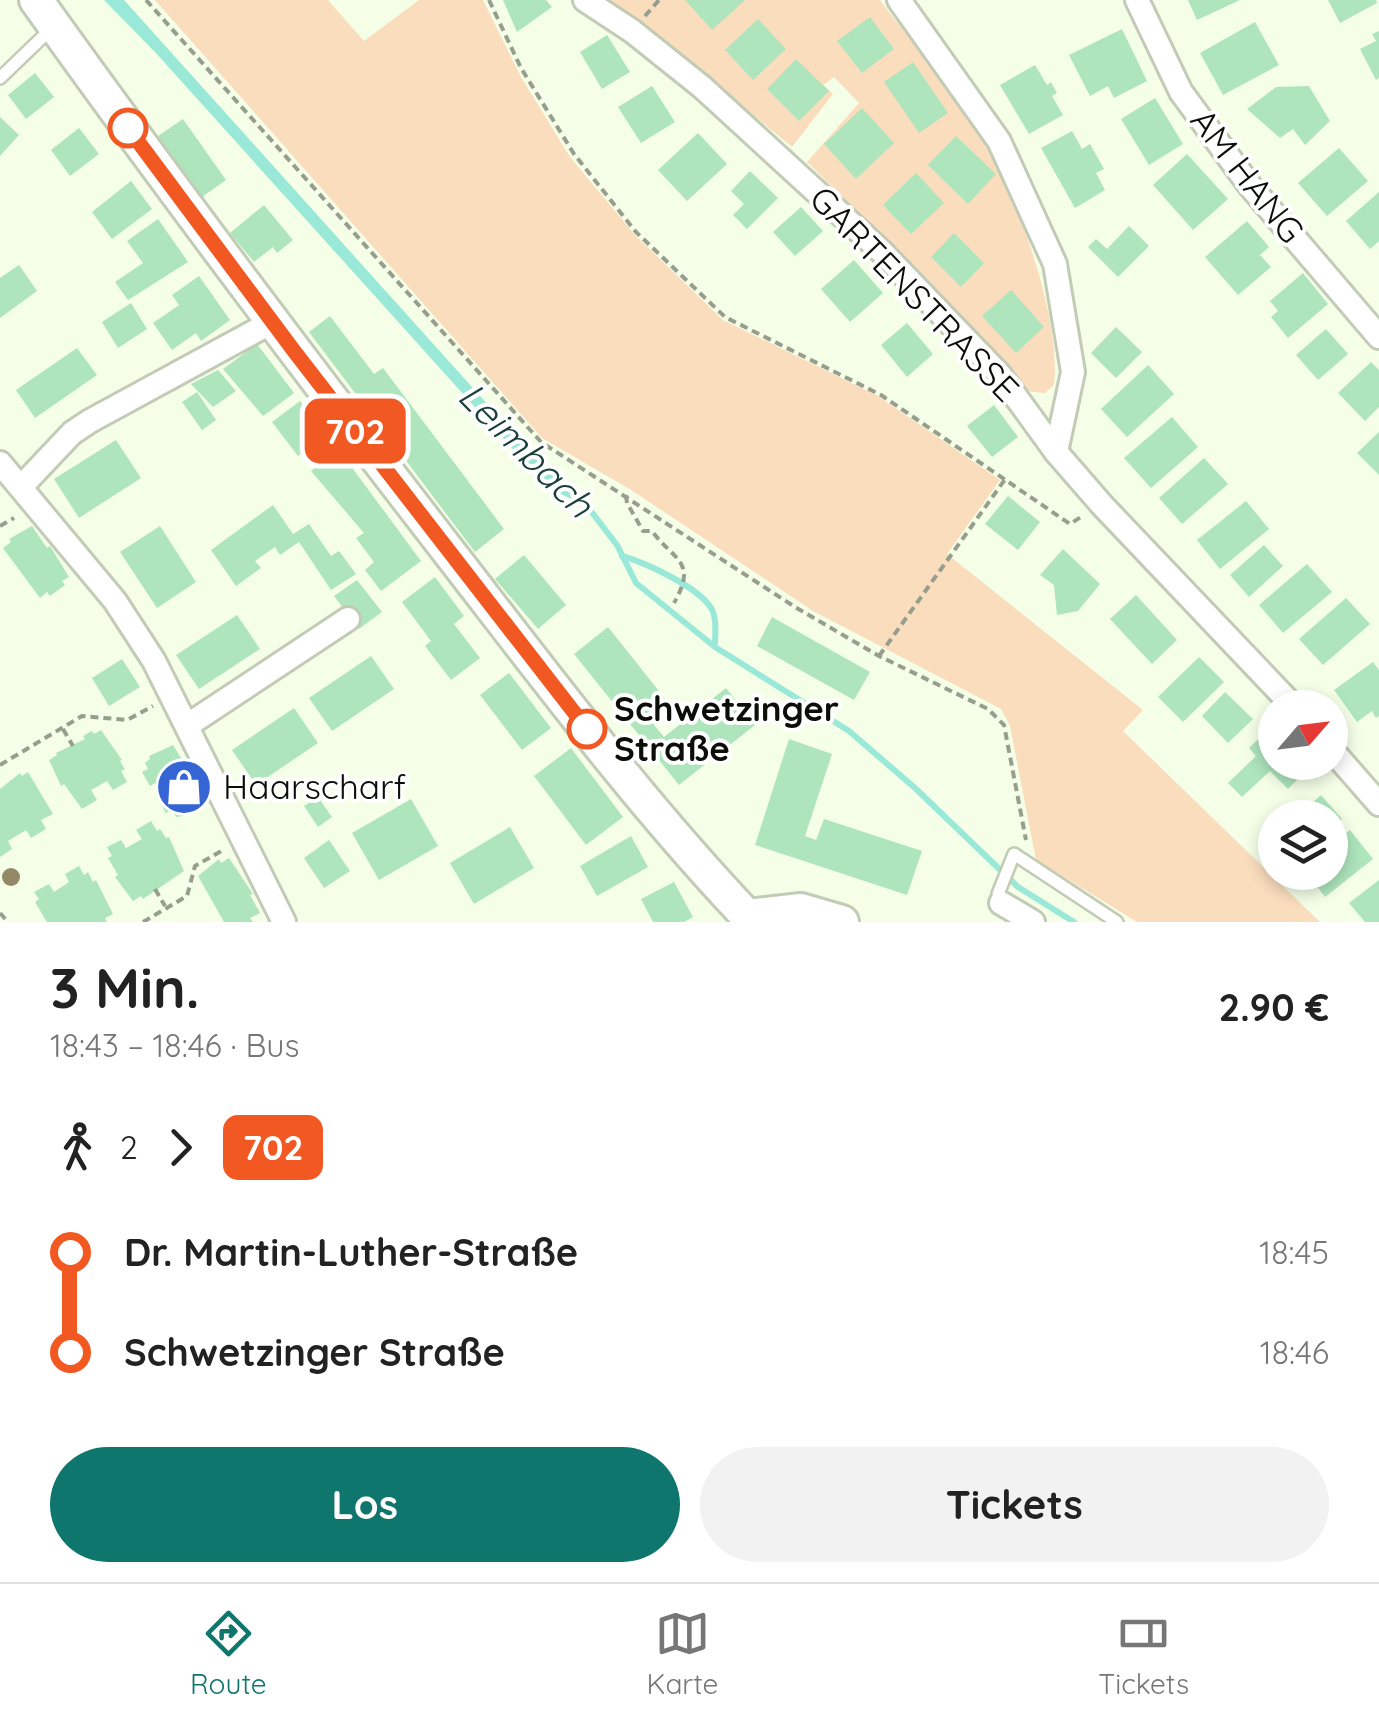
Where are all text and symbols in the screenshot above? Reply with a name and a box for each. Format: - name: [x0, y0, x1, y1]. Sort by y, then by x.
- street label: AM HANG: [1182, 99, 1314, 251]
- unlabelled marker: [109, 109, 147, 147]
- street label: GARTENSTRASSE: [801, 176, 1029, 410]
- water label: Leimbach: [449, 372, 605, 528]
- line badge: 702: [298, 398, 412, 464]
- text: 702: [325, 409, 385, 453]
- place label: Schwetzinger Straße: [614, 686, 839, 770]
- north arrow: [1258, 690, 1348, 780]
- map controls: [1258, 690, 1348, 890]
- marker: Schwetzinger Straße: [568, 710, 606, 748]
- shop icon: Haarscharf: [154, 757, 214, 817]
- place label: Haarscharf: [223, 764, 406, 808]
- button: layers: [1258, 800, 1348, 890]
- text: 3 Min.: [50, 953, 199, 1022]
- text: 2.90 €: [1219, 983, 1329, 1031]
- text: 18:43 – 18:46 · Bus: [50, 1025, 299, 1065]
- icon: walk: [50, 1120, 105, 1175]
- icon: forward: [153, 1120, 208, 1175]
- text: 702: [243, 1125, 303, 1169]
- text: 2: [120, 1127, 138, 1167]
- text: Dr. Martin-Luther-Straße: [124, 1228, 578, 1276]
- text: 18:45: [1259, 1232, 1329, 1272]
- text: Schwetzinger Straße: [124, 1328, 505, 1376]
- text: 18:46: [1260, 1332, 1329, 1372]
- button: Los: [50, 1447, 680, 1562]
- button: Tickets: [700, 1447, 1329, 1562]
- tab: Route: [190, 1606, 267, 1701]
- tab: Karte: [647, 1606, 718, 1701]
- tab: Tickets: [1098, 1606, 1189, 1701]

